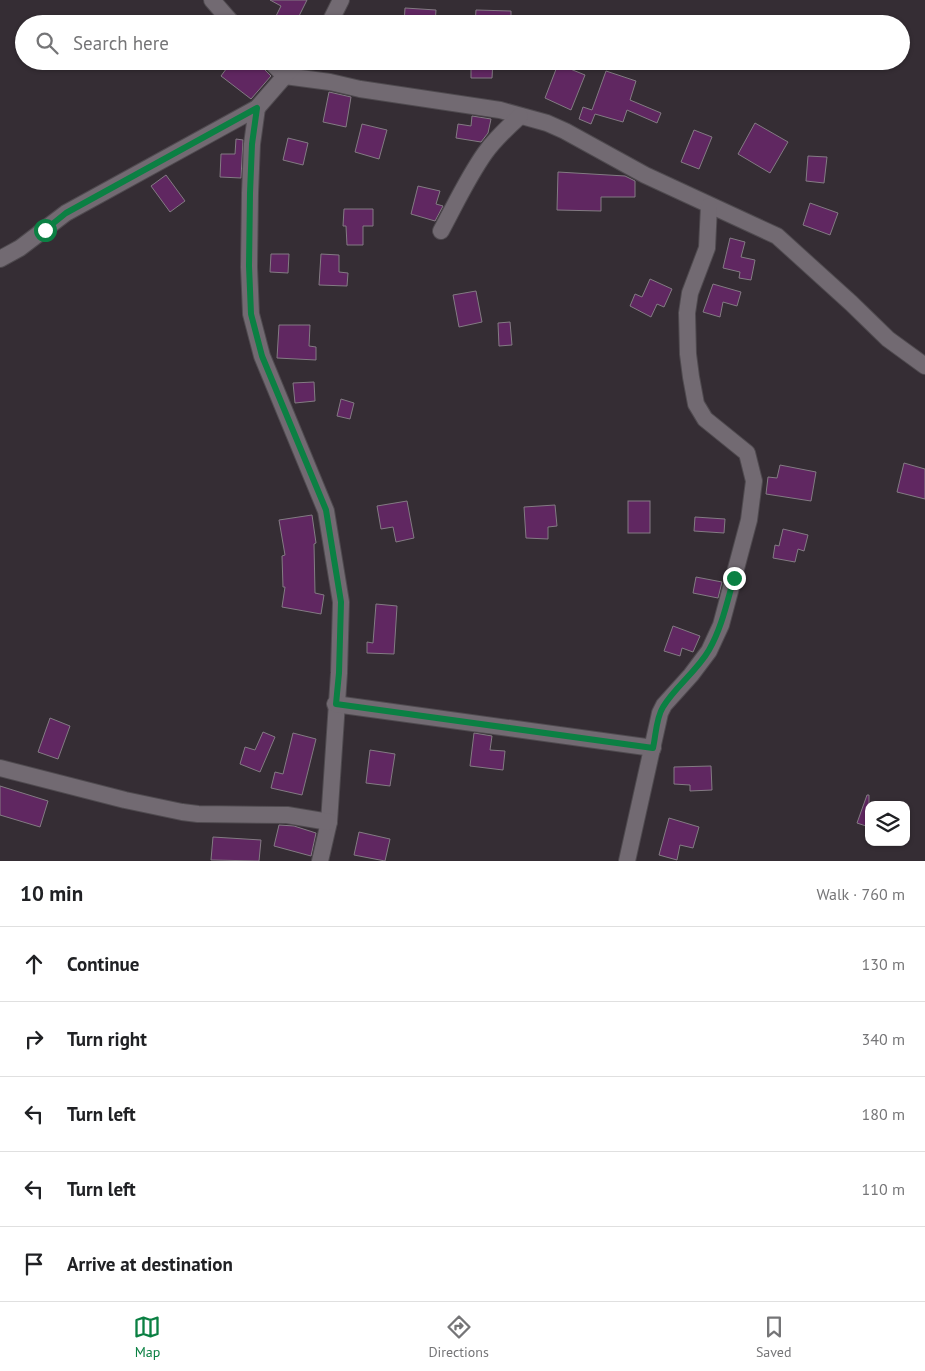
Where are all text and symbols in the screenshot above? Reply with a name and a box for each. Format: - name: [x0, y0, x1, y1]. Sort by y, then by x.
- search box: [15, 15, 910, 70]
- icon: search: [33, 29, 61, 57]
- text: Search here: [73, 31, 169, 55]
- route start: [34, 219, 57, 242]
- route end: [723, 567, 746, 590]
- map controls: [865, 801, 910, 846]
- button: layers: [865, 801, 910, 846]
- text: 10 min: [20, 880, 83, 907]
- text: Walk · 760 m: [816, 884, 905, 904]
- icon: ahead: [20, 950, 48, 978]
- text: Continue: [67, 952, 139, 976]
- text: 130 m: [862, 954, 905, 974]
- icon: right: [20, 1025, 48, 1053]
- text: Turn right: [67, 1027, 147, 1051]
- text: 340 m: [862, 1029, 905, 1049]
- icon: left: [20, 1100, 48, 1128]
- text: Turn left: [67, 1102, 136, 1126]
- text: 180 m: [862, 1104, 905, 1124]
- icon: left: [20, 1175, 48, 1203]
- text: Turn left: [67, 1177, 136, 1201]
- text: 110 m: [862, 1179, 905, 1199]
- icon: arrive: [20, 1250, 48, 1278]
- text: Arrive at destination: [67, 1252, 233, 1276]
- tab: Map: [133, 1313, 161, 1361]
- tab: Directions: [428, 1313, 489, 1361]
- tab: Saved: [756, 1313, 792, 1361]

